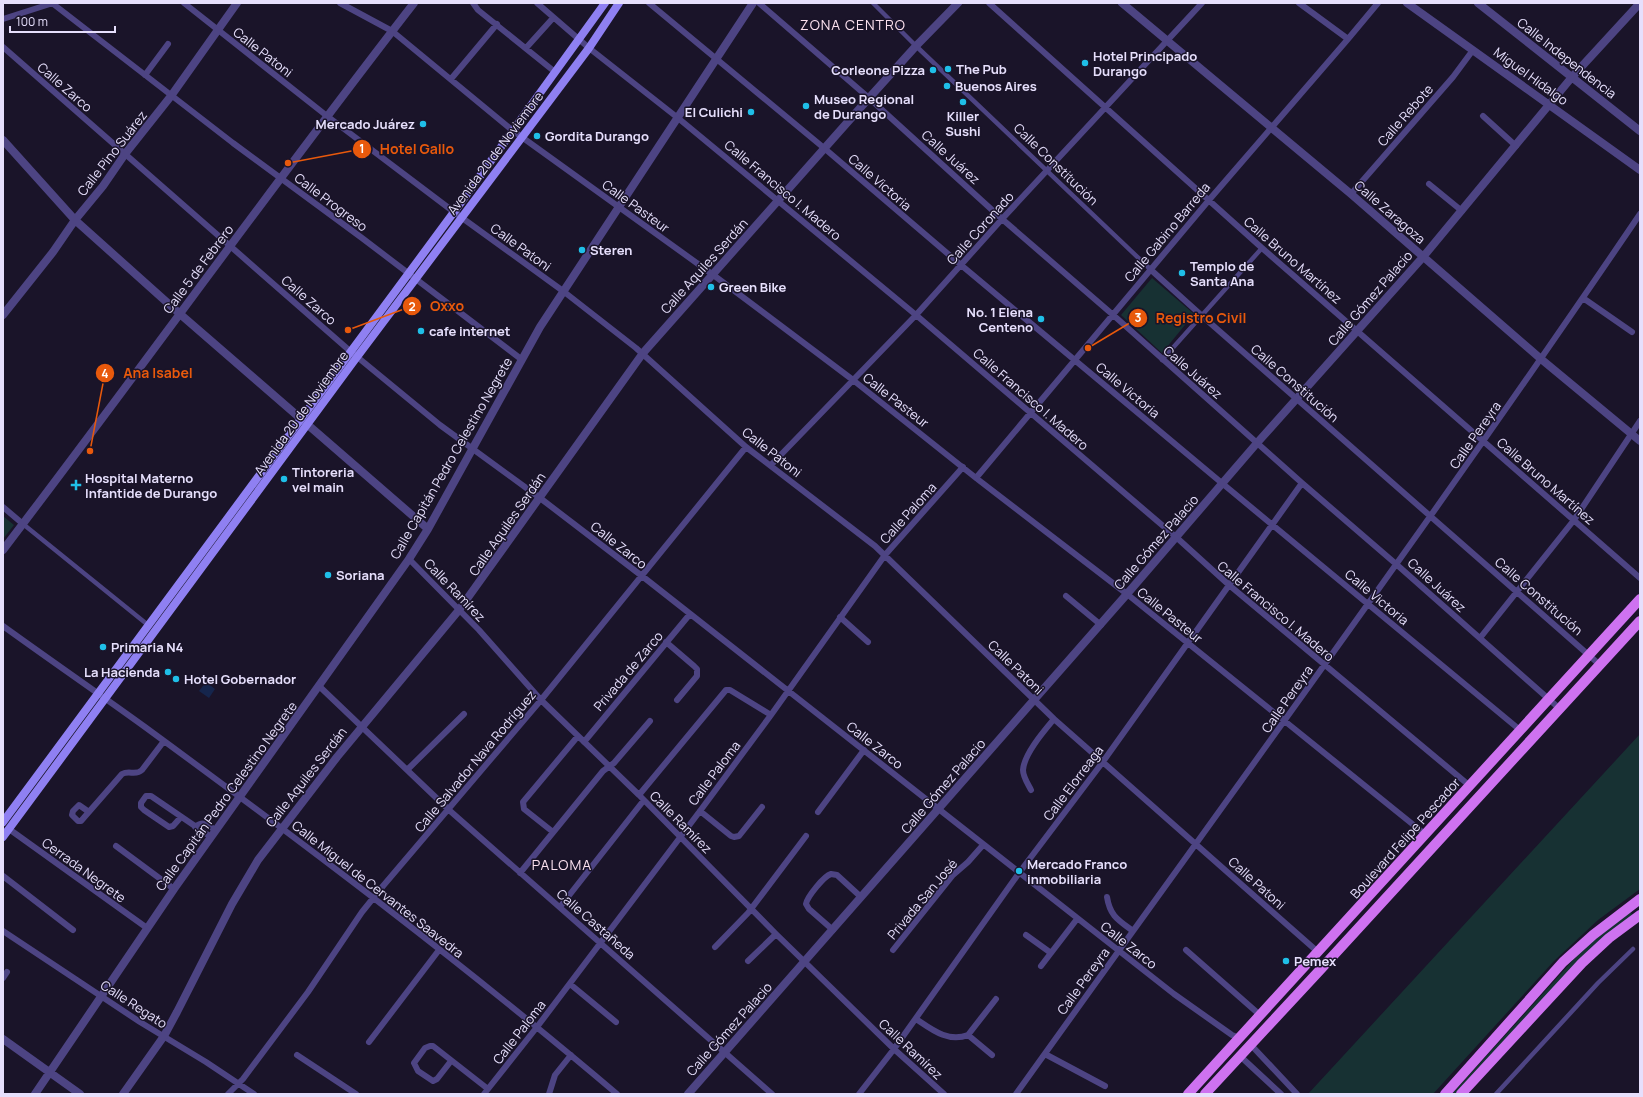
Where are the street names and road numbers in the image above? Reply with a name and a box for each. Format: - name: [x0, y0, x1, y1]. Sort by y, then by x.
- street label: Calle Independencia: [1514, 14, 1620, 102]
- street label: Calle Patoni: [229, 23, 297, 81]
- street label: Miguel Hidalgo: [1490, 43, 1572, 109]
- street label: Calle Zarco: [34, 58, 97, 116]
- street label: Calle Rebote: [1373, 80, 1437, 150]
- street label: Avenida 20 de Noviembre: [443, 87, 548, 218]
- street label: Calle Pino Suárez: [73, 107, 151, 199]
- street label: Calle Constitución: [1010, 119, 1102, 209]
- street label: Calle Juárez: [918, 126, 984, 188]
- street label: Calle Francisco I. Madero: [721, 136, 845, 244]
- street label: Calle Victoria: [845, 150, 915, 214]
- street label: Calle Progreso: [291, 169, 372, 236]
- street label: Calle Pasteur: [599, 175, 674, 237]
- street label: Calle Zaragoza: [1351, 176, 1429, 248]
- street label: Calle Gabino Barreda: [1120, 178, 1214, 286]
- street label: Calle Coronado: [942, 187, 1018, 268]
- street label: Calle Bruno Martínez: [1240, 212, 1346, 308]
- street label: Calle Aquiles Serdán: [656, 215, 752, 317]
- street label: Calle Patoni: [487, 219, 555, 275]
- street label: Calle 5 de Febrero: [159, 221, 238, 317]
- street label: Calle Gómez Palacio: [1324, 246, 1417, 349]
- street label: Calle Zarco: [278, 271, 341, 329]
- street label: Calle Constitución: [1247, 340, 1343, 426]
- street label: Calle Juárez: [1160, 341, 1226, 403]
- street label: Calle Francisco I. Madero: [969, 344, 1093, 454]
- street label: Avenida 20 de Noviembre: [250, 347, 353, 479]
- street label: Calle Capitán Pedro Celestino Negrete: [386, 353, 517, 562]
- street label: Calle Victoria: [1092, 358, 1164, 422]
- street label: Calle Pasteur: [859, 368, 933, 432]
- street label: Calle Pereyra: [1445, 398, 1505, 472]
- street label: Calle Patoni: [738, 423, 806, 481]
- street label: Calle Bruno Martínez: [1493, 433, 1599, 529]
- street label: Calle Aquiles Serdán: [465, 469, 549, 579]
- street label: Calle Paloma: [876, 479, 940, 547]
- street label: Calle Gómez Palacio: [1110, 490, 1203, 593]
- street label: Calle Zarco: [587, 517, 651, 573]
- street label: Calle Constitución: [1491, 553, 1587, 639]
- street label: Calle Juárez: [1404, 554, 1470, 616]
- street label: Calle Ramírez: [420, 555, 490, 626]
- street label: Calle Francisco I. Madero: [1214, 557, 1338, 665]
- street label: Calle Victoria: [1341, 565, 1413, 629]
- street label: Calle Pasteur: [1134, 583, 1207, 647]
- street label: Privada de Zarco: [589, 627, 667, 715]
- street label: Calle Patoni: [984, 636, 1048, 698]
- street label: Calle Pereyra: [1257, 662, 1317, 736]
- street label: Calle Salvador Nava Rodríguez: [410, 686, 540, 836]
- street label: Calle Capitán Pedro Celestino Negrete: [151, 697, 301, 894]
- street label: Calle Zarco: [843, 717, 907, 773]
- street label: Calle Aquiles Serdán: [261, 723, 351, 831]
- street label: Calle Gómez Palacio: [897, 734, 990, 837]
- street label: Calle Paloma: [684, 737, 744, 809]
- street label: Calle Elorreaga: [1039, 742, 1107, 824]
- street label: Boulevard Felipe Pescador: [1346, 774, 1464, 902]
- street label: Calle Ramírez: [646, 787, 716, 857]
- street label: Calle Miguel de Cervantes Saavedra: [288, 816, 468, 962]
- street label: Cerrada Negrete: [38, 833, 130, 907]
- street label: Calle Patoni: [1225, 853, 1289, 913]
- street label: Privada San José: [883, 855, 961, 943]
- street label: Calle Castañeda: [553, 885, 639, 963]
- street label: Calle Zarco: [1097, 917, 1161, 973]
- street label: Calle Pereyra: [1053, 944, 1113, 1018]
- street label: Calle Regato: [97, 976, 171, 1032]
- street label: Calle Gómez Palacio: [682, 978, 776, 1080]
- street label: Calle Paloma: [488, 996, 550, 1068]
- street label: Calle Ramírez: [875, 1015, 947, 1083]

